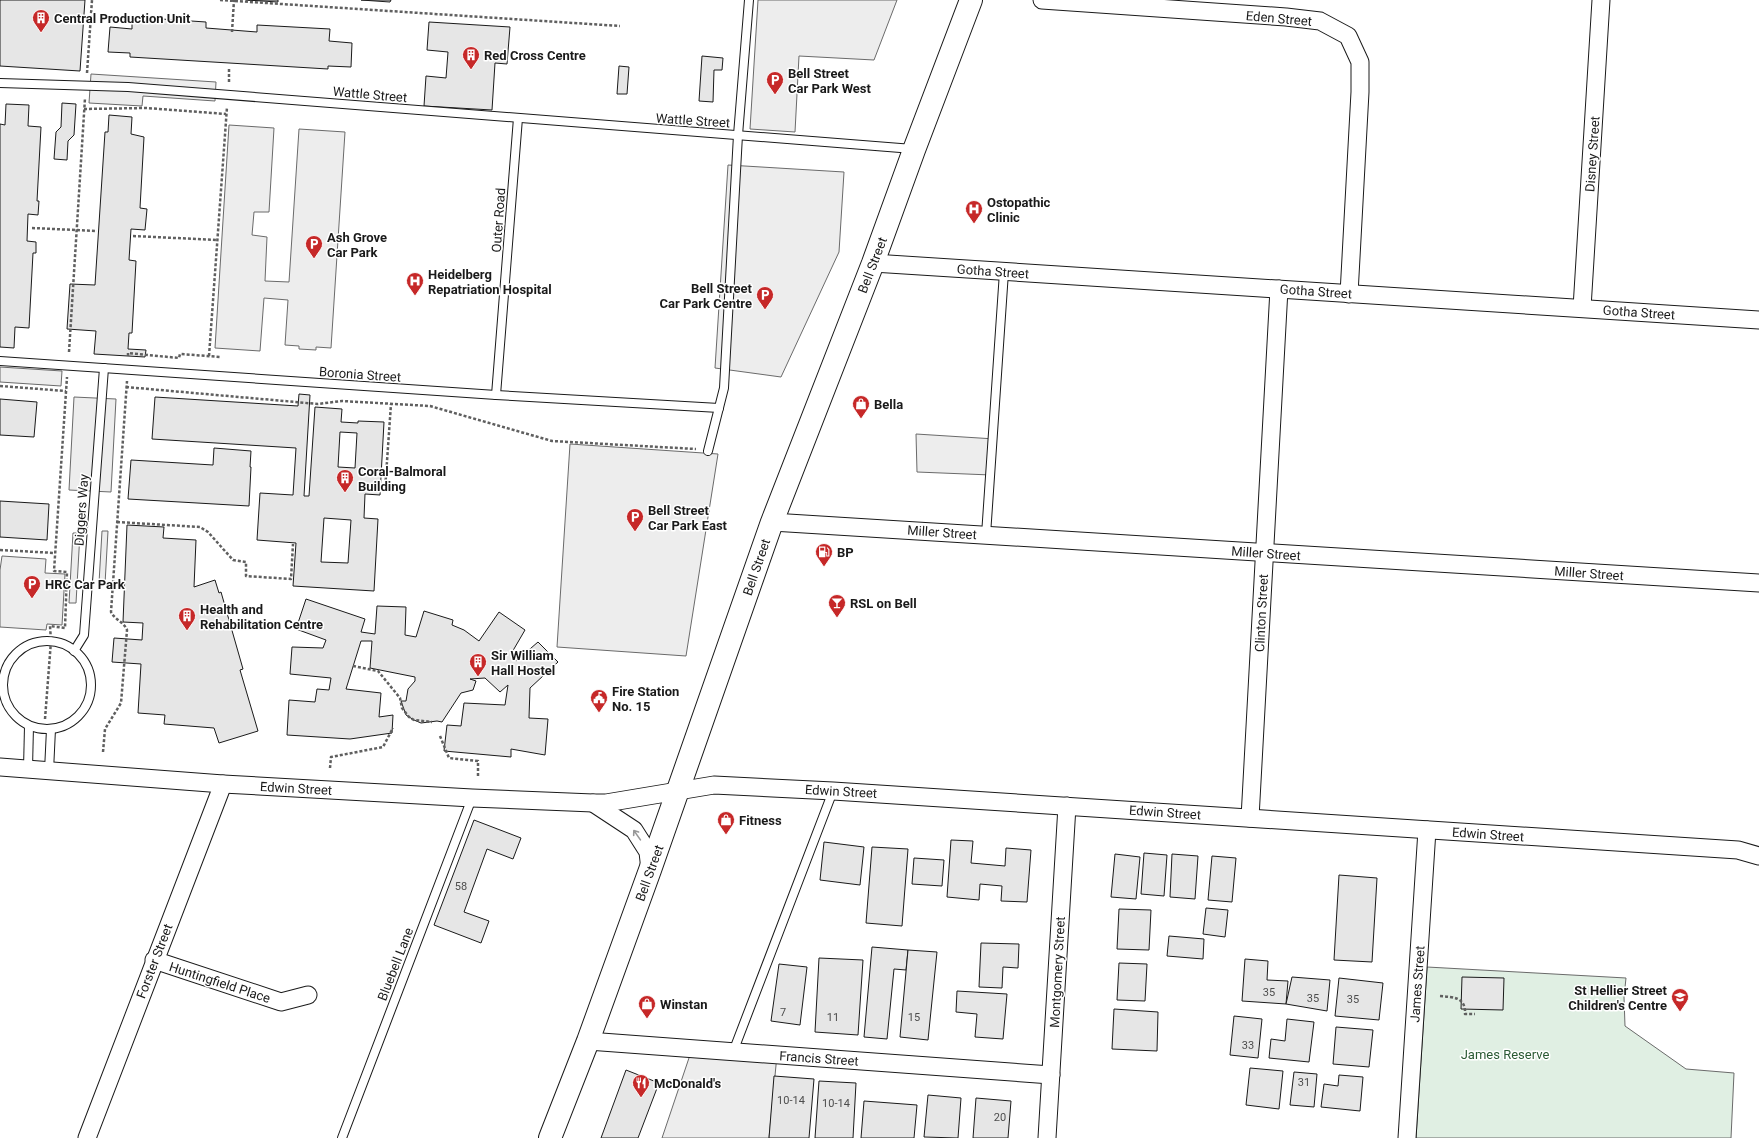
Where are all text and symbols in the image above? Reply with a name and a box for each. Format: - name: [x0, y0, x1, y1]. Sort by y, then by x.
- building icon: Central Production Unit: [31, 8, 51, 33]
- street label: Eden Street: [1245, 8, 1313, 29]
- place label: Central Production Unit: [54, 11, 191, 26]
- building icon: Red Cross Centre: [461, 45, 481, 70]
- place label: Red Cross Centre: [484, 48, 586, 63]
- place label: Bell Street Car Park West: [788, 66, 872, 96]
- parking icon: Bell Street Car Park West: [765, 70, 785, 95]
- street label: Wattle Street: [332, 84, 408, 105]
- street label: Wattle Street: [655, 110, 731, 131]
- street label: Disney Street: [1582, 116, 1603, 193]
- street label: Outer Road: [489, 187, 508, 253]
- place label: Ostopathic Clinic: [987, 195, 1051, 225]
- hospital icon: Ostopathic Clinic: [964, 199, 984, 224]
- place label: Ash Grove Car Park: [327, 230, 387, 260]
- parking icon: Ash Grove Car Park: [304, 234, 324, 259]
- street label: Bell Street: [855, 235, 890, 295]
- street label: Gotha Street: [956, 261, 1030, 282]
- place label: Heidelberg Repatriation Hospital: [428, 267, 552, 297]
- hospital icon: Heidelberg Repatriation Hospital: [405, 271, 425, 296]
- place label: Bell Street Car Park Centre: [659, 281, 753, 311]
- street label: Gotha Street: [1279, 281, 1353, 302]
- parking icon: Bell Street Car Park Centre: [755, 285, 775, 310]
- street label: Gotha Street: [1602, 302, 1676, 323]
- street label: Boronia Street: [318, 364, 401, 385]
- shop icon: Bella: [851, 394, 871, 419]
- place label: Bella: [874, 397, 903, 412]
- place label: Coral-Balmoral Building: [358, 464, 446, 494]
- building icon: Coral-Balmoral Building: [335, 468, 355, 493]
- street label: Diggers Way: [72, 474, 91, 546]
- place label: Bell Street Car Park East: [648, 503, 728, 533]
- parking icon: Bell Street Car Park East: [625, 507, 645, 532]
- street label: Miller Street: [907, 523, 977, 542]
- street label: Bell Street: [740, 537, 773, 597]
- fuel station icon: BP: [814, 542, 834, 567]
- street label: Miller Street: [1231, 544, 1301, 563]
- place label: BP: [837, 545, 854, 560]
- street label: Miller Street: [1554, 564, 1624, 583]
- parking icon: HRC Car Park: [22, 574, 42, 599]
- street label: Clinton Street: [1252, 574, 1271, 652]
- place label: HRC Car Park: [45, 577, 126, 592]
- bar icon: RSL on Bell: [827, 593, 847, 618]
- place label: RSL on Bell: [850, 596, 917, 611]
- place label: Health and Rehabilitation Centre: [200, 602, 323, 632]
- building icon: Health and Rehabilitation Centre: [177, 606, 197, 631]
- place label: Sir William Hall Hostel: [491, 648, 555, 678]
- building icon: Sir William Hall Hostel: [468, 652, 488, 677]
- place label: Fire Station No. 15: [612, 684, 679, 714]
- public building icon: Fire Station No. 15: [589, 688, 609, 713]
- street label: Edwin Street: [260, 779, 332, 798]
- street label: Edwin Street: [805, 782, 877, 801]
- street label: Edwin Street: [1128, 802, 1202, 822]
- shop icon: Fitness: [716, 810, 736, 835]
- place label: Fitness: [739, 813, 782, 828]
- street label: Edwin Street: [1451, 824, 1525, 844]
- one-way arrow: [633, 830, 641, 841]
- street label: Bell Street: [632, 843, 667, 903]
- house number: 58: [455, 880, 467, 893]
- street label: Montgomery Street: [1047, 916, 1068, 1028]
- street label: Forster Street: [133, 922, 176, 1001]
- street label: Bluebell Lane: [375, 925, 416, 1003]
- street label: James Street: [1407, 945, 1428, 1023]
- street label: Huntingfield Place: [167, 959, 272, 1006]
- place label: St Hellier Street Children's Centre: [1568, 983, 1668, 1013]
- house number: 35: [1263, 986, 1275, 999]
- school or university icon: St Hellier Street Children's Centre: [1670, 987, 1690, 1012]
- house number: 35: [1307, 992, 1319, 1005]
- house number: 35: [1347, 993, 1359, 1006]
- shop icon: Winstan: [637, 994, 657, 1019]
- place label: Winstan: [660, 997, 707, 1012]
- house number: 7: [780, 1006, 786, 1019]
- house number: 11: [827, 1011, 839, 1024]
- house number: 15: [908, 1011, 920, 1024]
- house number: 33: [1242, 1039, 1254, 1052]
- park label: James Reserve: [1461, 1047, 1549, 1062]
- street label: Francis Street: [779, 1048, 859, 1069]
- restaurant icon: McDonald's: [631, 1073, 651, 1098]
- place label: McDonald's: [654, 1076, 721, 1091]
- house number: 31: [1298, 1076, 1310, 1089]
- house number: 10-14: [777, 1094, 805, 1107]
- house number: 10-14: [822, 1097, 850, 1110]
- house number: 20: [994, 1111, 1006, 1124]

